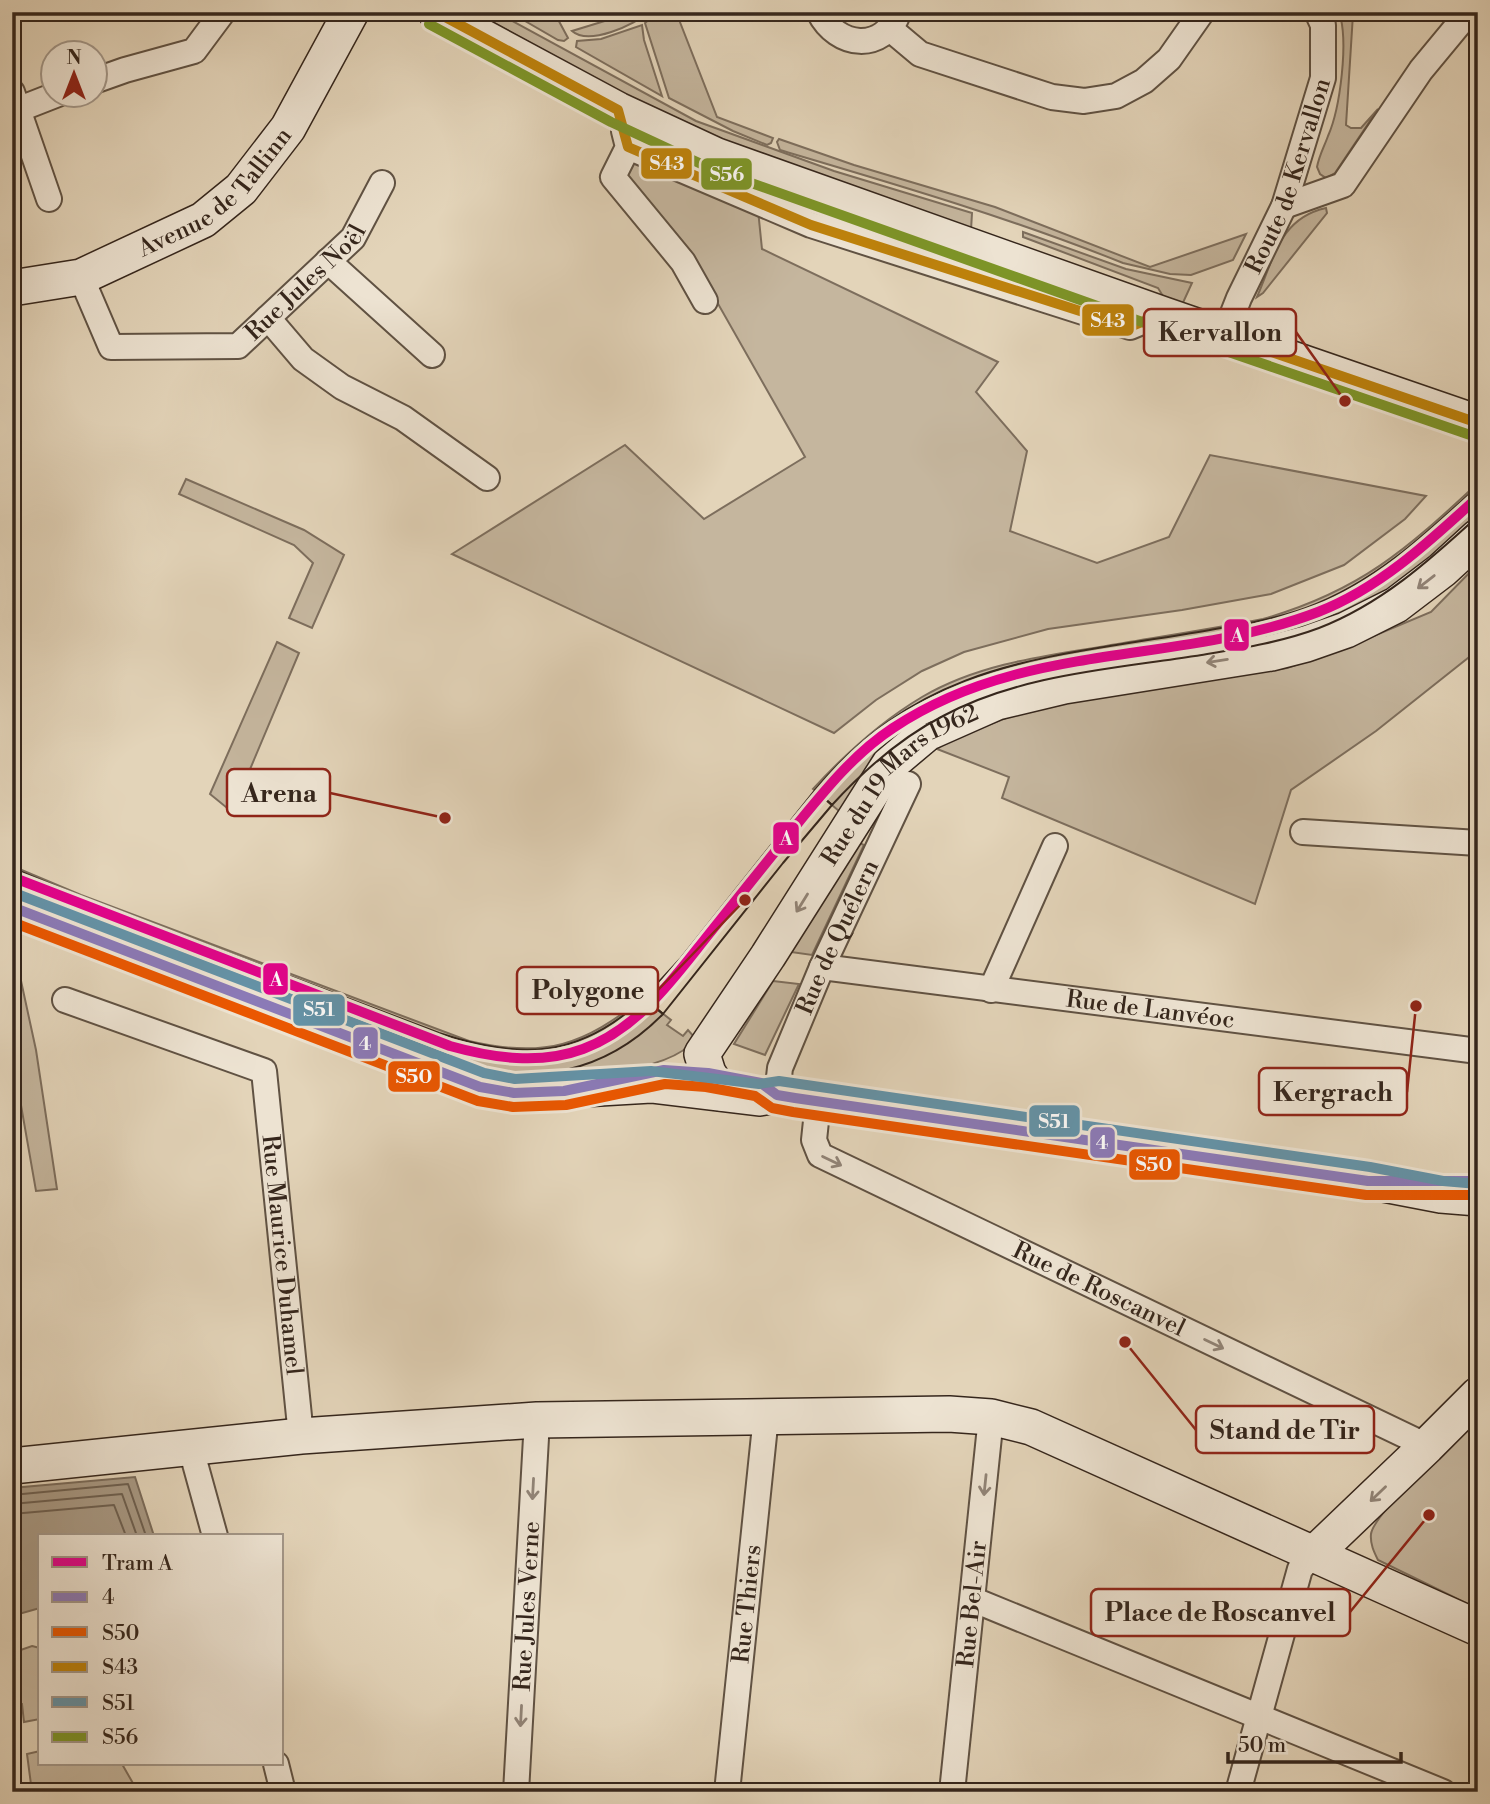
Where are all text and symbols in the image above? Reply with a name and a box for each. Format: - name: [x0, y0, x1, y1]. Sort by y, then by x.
- north arrow: [38, 38, 108, 108]
- text: N: [66, 46, 82, 70]
- street label: Route de Kervallon: [1239, 75, 1338, 279]
- street label: Avenue de Tallinn: [133, 122, 299, 265]
- line badge: S43: [640, 147, 693, 180]
- text: S43: [650, 152, 684, 176]
- line badge: S56: [700, 157, 753, 191]
- text: S56: [710, 163, 744, 187]
- street label: Rue Jules Noël: [239, 220, 373, 348]
- line badge: S43: [1081, 303, 1135, 337]
- text: S43: [1091, 309, 1125, 333]
- callout: Kervallon: [1144, 309, 1296, 356]
- text: Kervallon: [1158, 317, 1282, 349]
- one-way arrow: [1418, 574, 1436, 589]
- line badge: A: [1223, 618, 1250, 652]
- text: A: [1229, 624, 1244, 648]
- one-way arrow: [1206, 655, 1229, 668]
- street label: Rue du 19 Mars 1962: [815, 698, 983, 872]
- callout: Arena: [227, 769, 330, 816]
- text: Arena: [240, 778, 318, 810]
- line badge: A: [772, 821, 800, 855]
- text: A: [778, 827, 793, 851]
- street label: Rue de Quélern: [790, 855, 886, 1019]
- one-way arrow: [795, 892, 809, 912]
- line badge: A: [262, 962, 289, 996]
- callout: Polygone: [517, 967, 658, 1014]
- text: A: [268, 968, 283, 992]
- text: Polygone: [531, 975, 645, 1007]
- street label: Rue de Lanvéoc: [1064, 984, 1236, 1036]
- line badge: S51: [292, 993, 346, 1027]
- text: S51: [303, 998, 335, 1022]
- line badge: 4: [352, 1026, 379, 1060]
- text: 4: [359, 1032, 372, 1056]
- line badge: S50: [387, 1060, 441, 1093]
- text: S50: [396, 1065, 432, 1089]
- callout: Kergrach: [1259, 1068, 1407, 1115]
- text: Kergrach: [1273, 1077, 1393, 1109]
- line badge: S51: [1028, 1104, 1081, 1138]
- text: S51: [1038, 1110, 1070, 1134]
- line badge: 4: [1089, 1126, 1116, 1159]
- text: 4: [1096, 1131, 1109, 1155]
- street label: Rue Maurice Duhamel: [255, 1133, 309, 1377]
- line badge: S50: [1128, 1148, 1181, 1181]
- text: S50: [1136, 1153, 1172, 1177]
- one-way arrow: [821, 1155, 842, 1168]
- street label: Rue de Roscanvel: [1008, 1236, 1190, 1344]
- one-way arrow: [1203, 1338, 1224, 1351]
- callout: Stand de Tir: [1196, 1406, 1374, 1453]
- text: Stand de Tir: [1210, 1415, 1360, 1447]
- one-way arrow: [978, 1473, 991, 1496]
- one-way arrow: [527, 1477, 540, 1500]
- one-way arrow: [1370, 1485, 1387, 1502]
- street label: Rue Jules Verne: [508, 1520, 547, 1692]
- legend: [38, 1534, 284, 1766]
- street label: Rue Bel-Air: [951, 1539, 994, 1669]
- street label: Rue Thiers: [726, 1543, 769, 1665]
- text: Tram A: [102, 1551, 173, 1577]
- text: 4: [102, 1585, 115, 1611]
- callout: Place de Roscanvel: [1091, 1589, 1350, 1636]
- text: Place de Roscanvel: [1104, 1597, 1336, 1629]
- text: S50: [102, 1621, 140, 1647]
- text: S43: [102, 1655, 138, 1681]
- text: S51: [102, 1691, 135, 1717]
- one-way arrow: [514, 1704, 527, 1727]
- scale bar: [1228, 1720, 1401, 1764]
- text: S56: [102, 1725, 139, 1751]
- text: 50 m: [1238, 1733, 1286, 1759]

